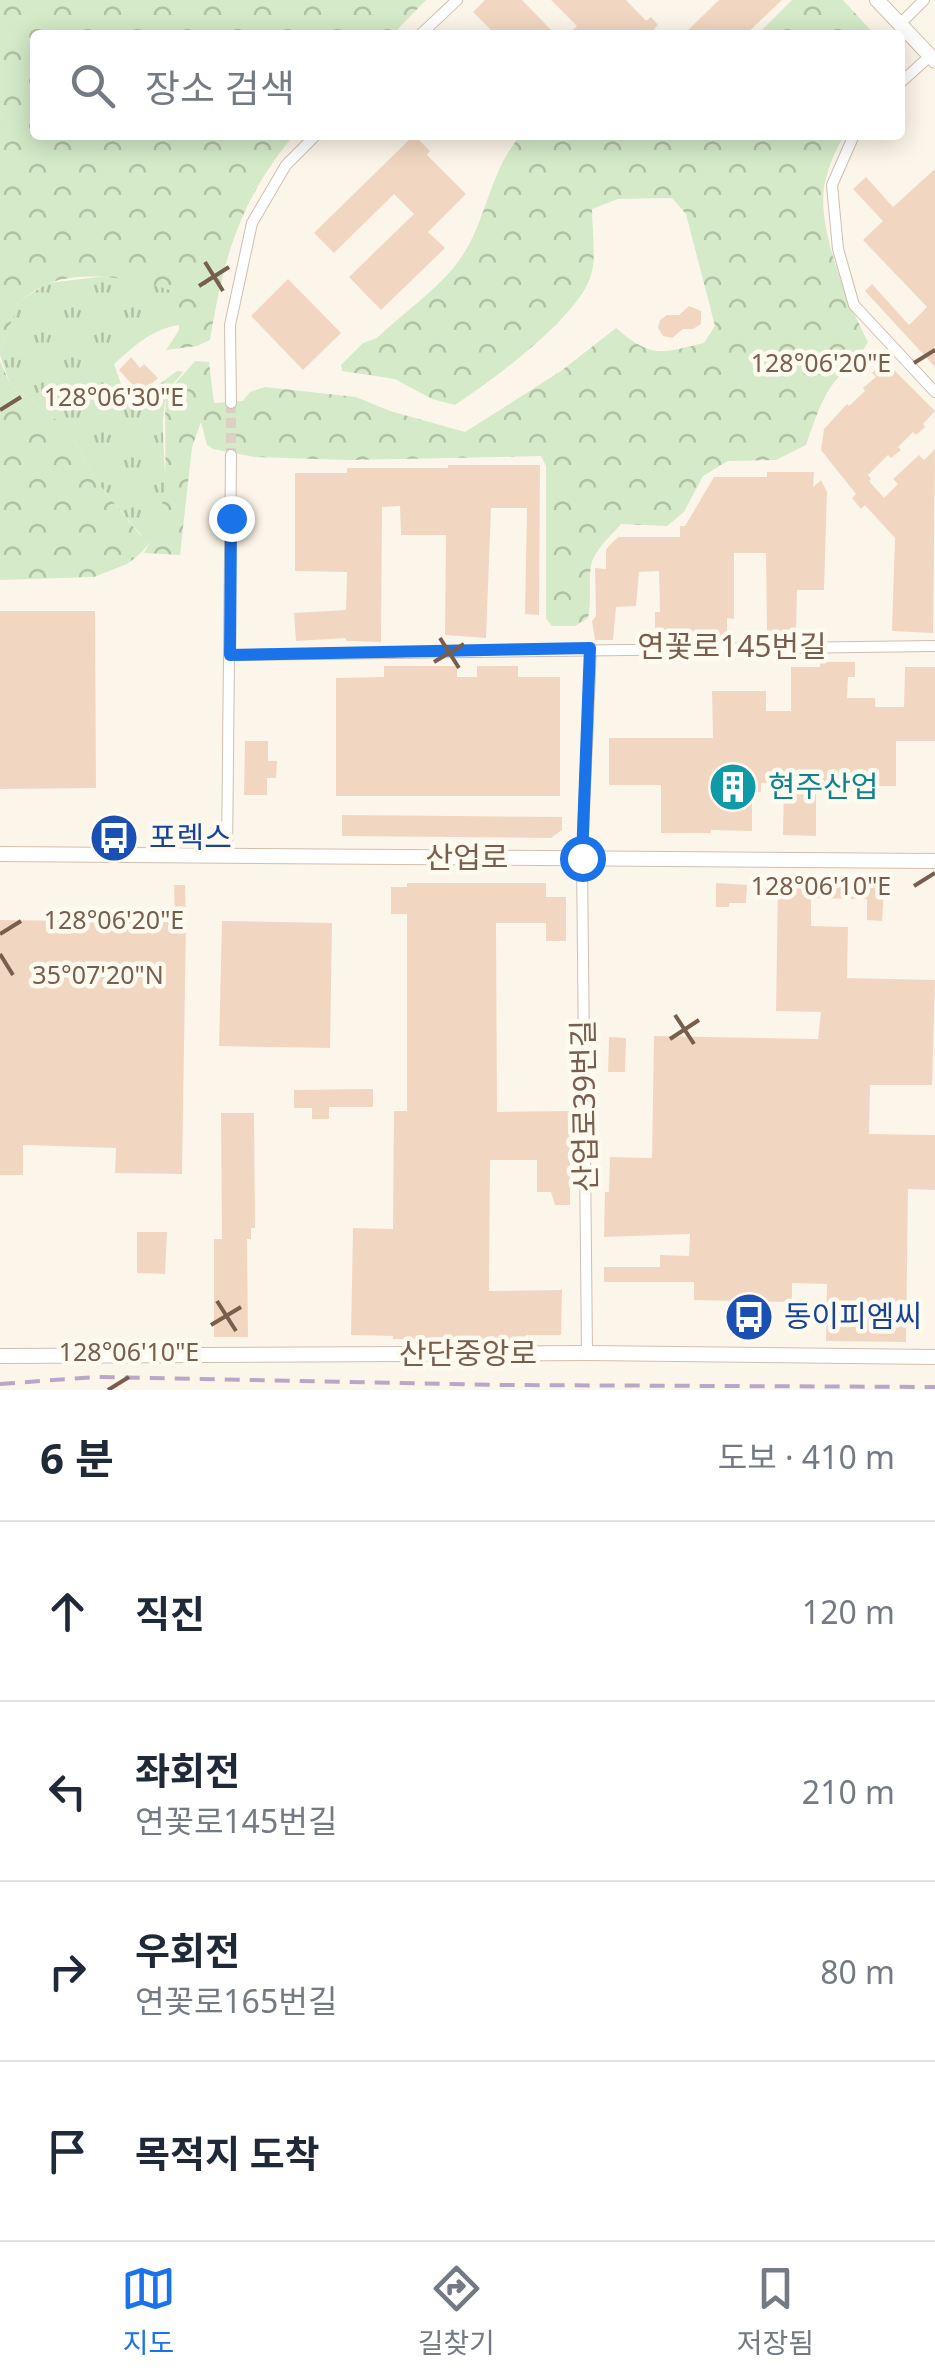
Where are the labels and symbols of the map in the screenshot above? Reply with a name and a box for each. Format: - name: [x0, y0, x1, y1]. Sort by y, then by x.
- text: 128°06'20"E: [751, 345, 891, 379]
- text: 128°06'30"E: [44, 379, 184, 413]
- route end: [209, 496, 255, 542]
- street label: 연꽃로145번길: [637, 625, 827, 666]
- building icon: 현주산업: [707, 761, 759, 813]
- place label: 현주산업: [768, 765, 878, 806]
- bus stop icon: 포렉스: [88, 812, 140, 864]
- place label: 포렉스: [149, 816, 232, 857]
- street label: 산업로: [426, 836, 508, 877]
- route start: [560, 836, 606, 882]
- text: 128°06'10"E: [751, 868, 891, 902]
- text: 128°06'20"E: [44, 902, 184, 936]
- text: 35°07'20"N: [32, 957, 164, 991]
- street label: 산업로39번길: [561, 1020, 606, 1193]
- bus stop icon: 동이피엠씨: [723, 1291, 775, 1343]
- place label: 동이피엠씨: [784, 1295, 922, 1336]
- street label: 산단중앙로: [399, 1332, 537, 1373]
- text: 128°06'10"E: [59, 1334, 199, 1368]

